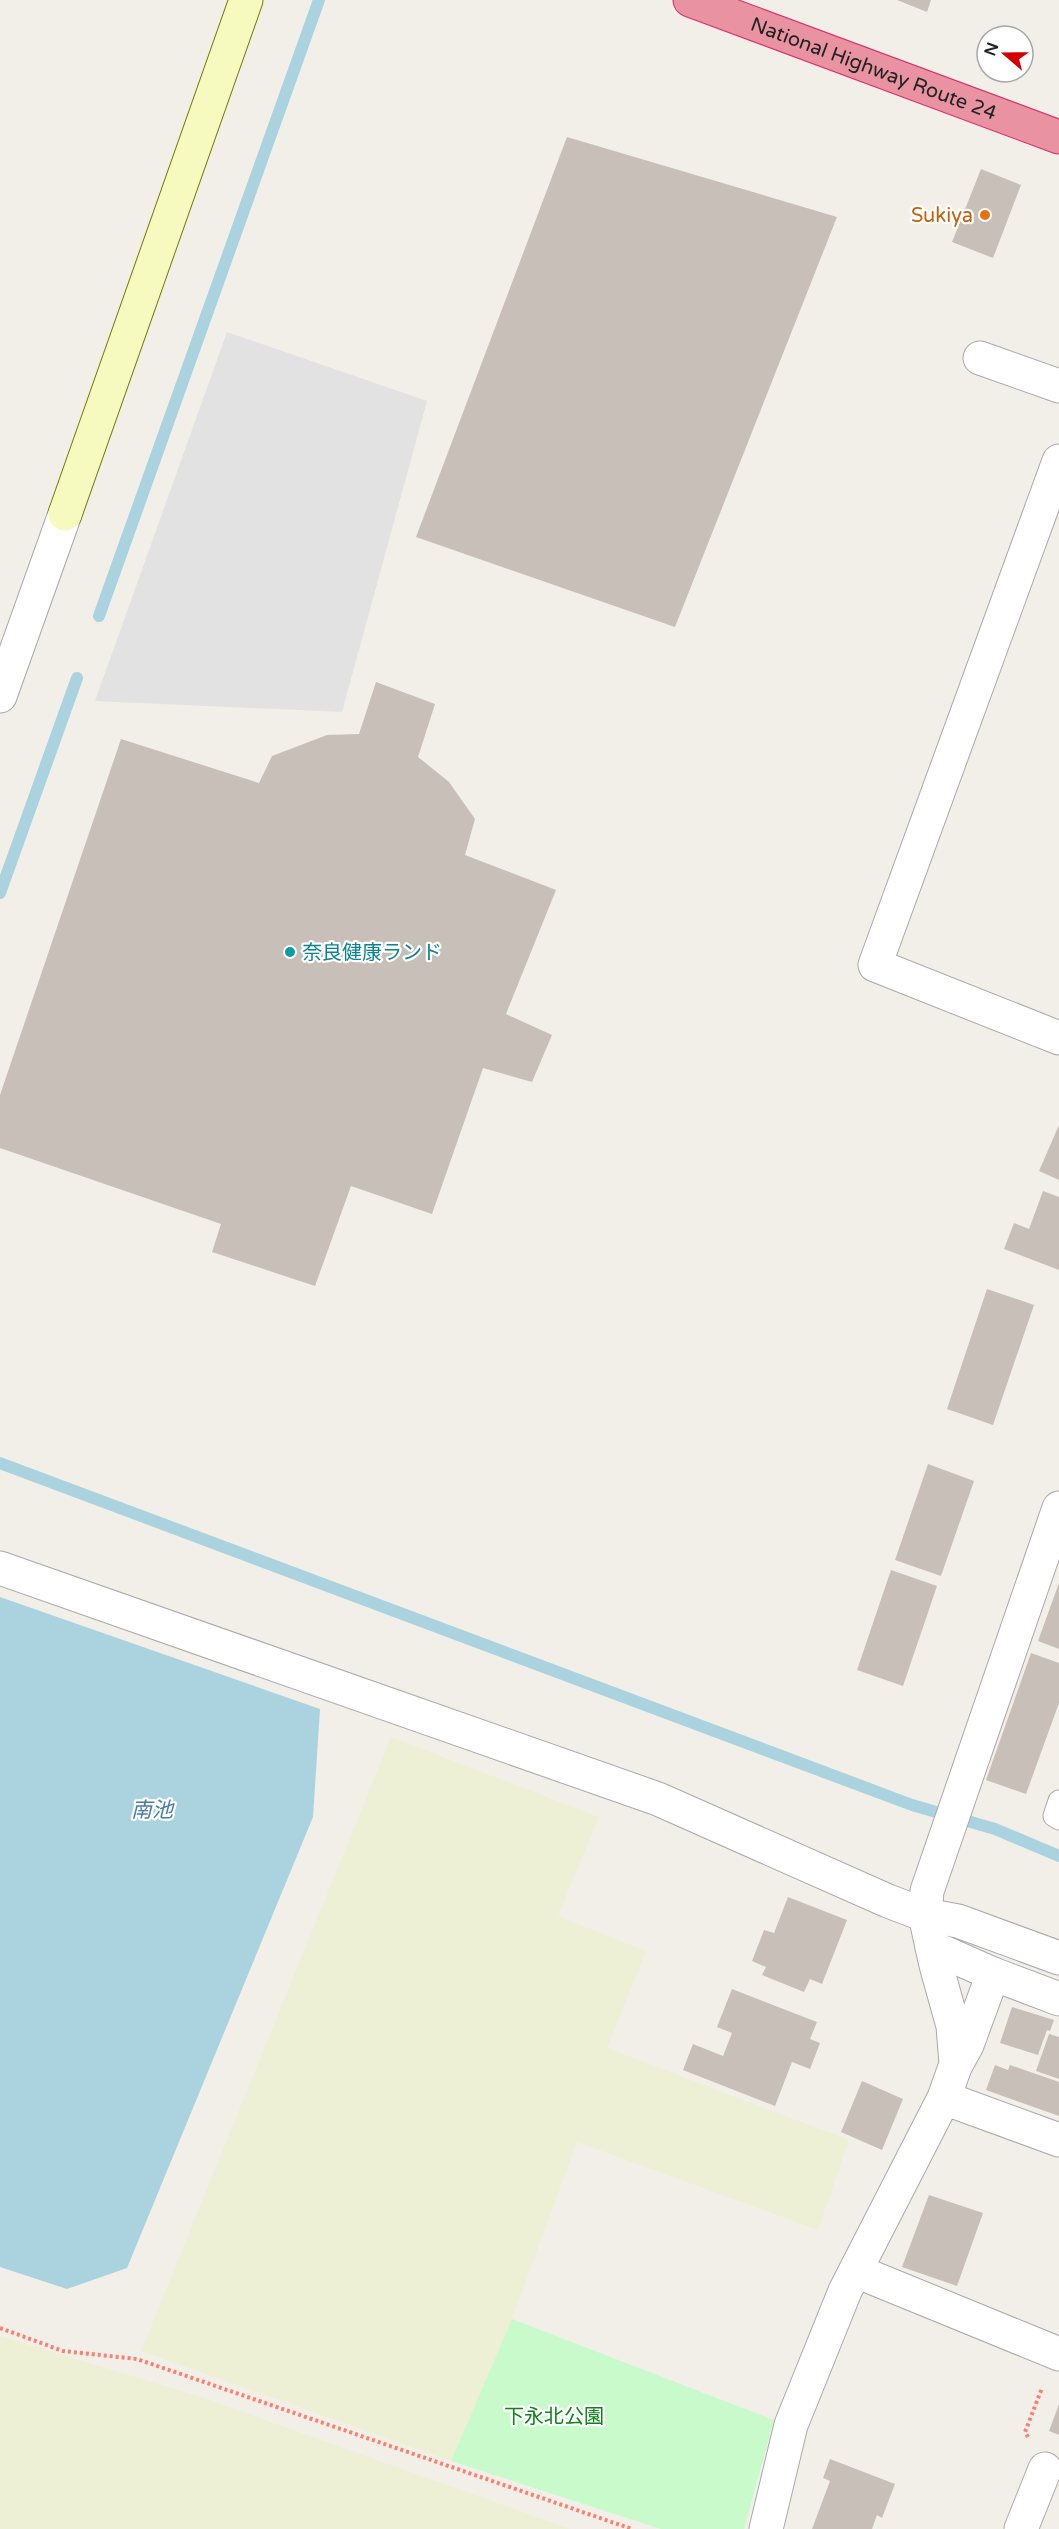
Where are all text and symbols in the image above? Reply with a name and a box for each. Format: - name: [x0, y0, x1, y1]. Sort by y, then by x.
- street label: National Highway Route 24: [749, 12, 1001, 124]
- north arrow: [975, 24, 1035, 84]
- place label: Sukiya: [911, 204, 973, 228]
- marker: Sukiya: [978, 208, 992, 222]
- place label: 奈良健康ランド: [302, 941, 442, 965]
- marker: 奈良健康ランド: [283, 945, 297, 959]
- water label: 南池: [131, 1798, 175, 1823]
- park label: 下永北公園: [504, 2405, 604, 2429]

